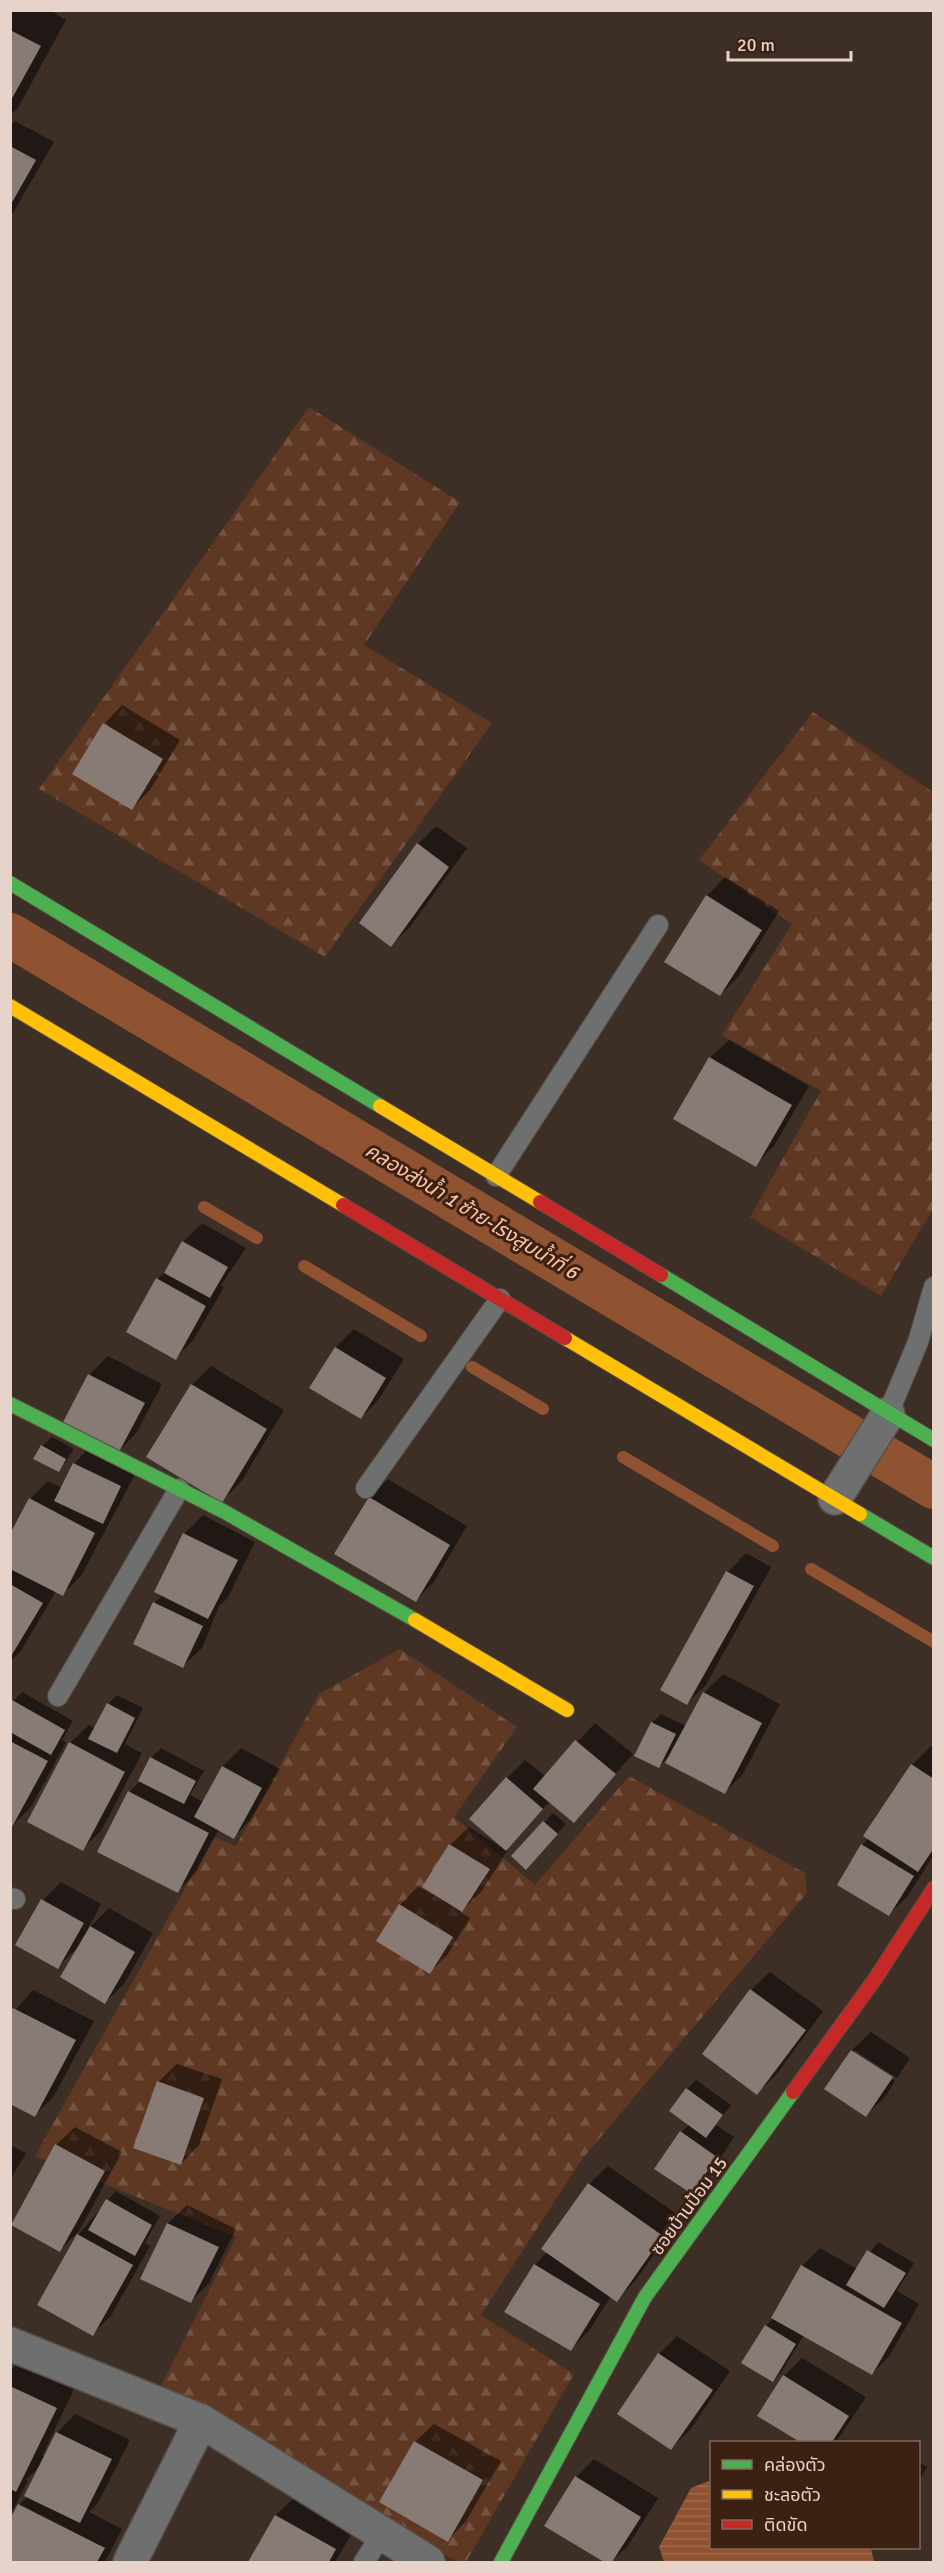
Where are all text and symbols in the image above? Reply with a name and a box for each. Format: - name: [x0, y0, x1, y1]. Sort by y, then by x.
- scale bar: [728, 24, 851, 62]
- text: 20 m: [737, 34, 775, 56]
- water label: คลองส่งน้ำ 1 ซ้าย-โรงสูบน้ำที่ 6: [361, 1136, 586, 1286]
- street label: ซอยบ้านป้อม 15: [646, 2153, 732, 2259]
- legend: [710, 2441, 920, 2549]
- text: คล่องตัว: [764, 2454, 826, 2476]
- text: ชะลอตัว: [764, 2484, 821, 2506]
- text: ติดขัด: [764, 2514, 807, 2536]

